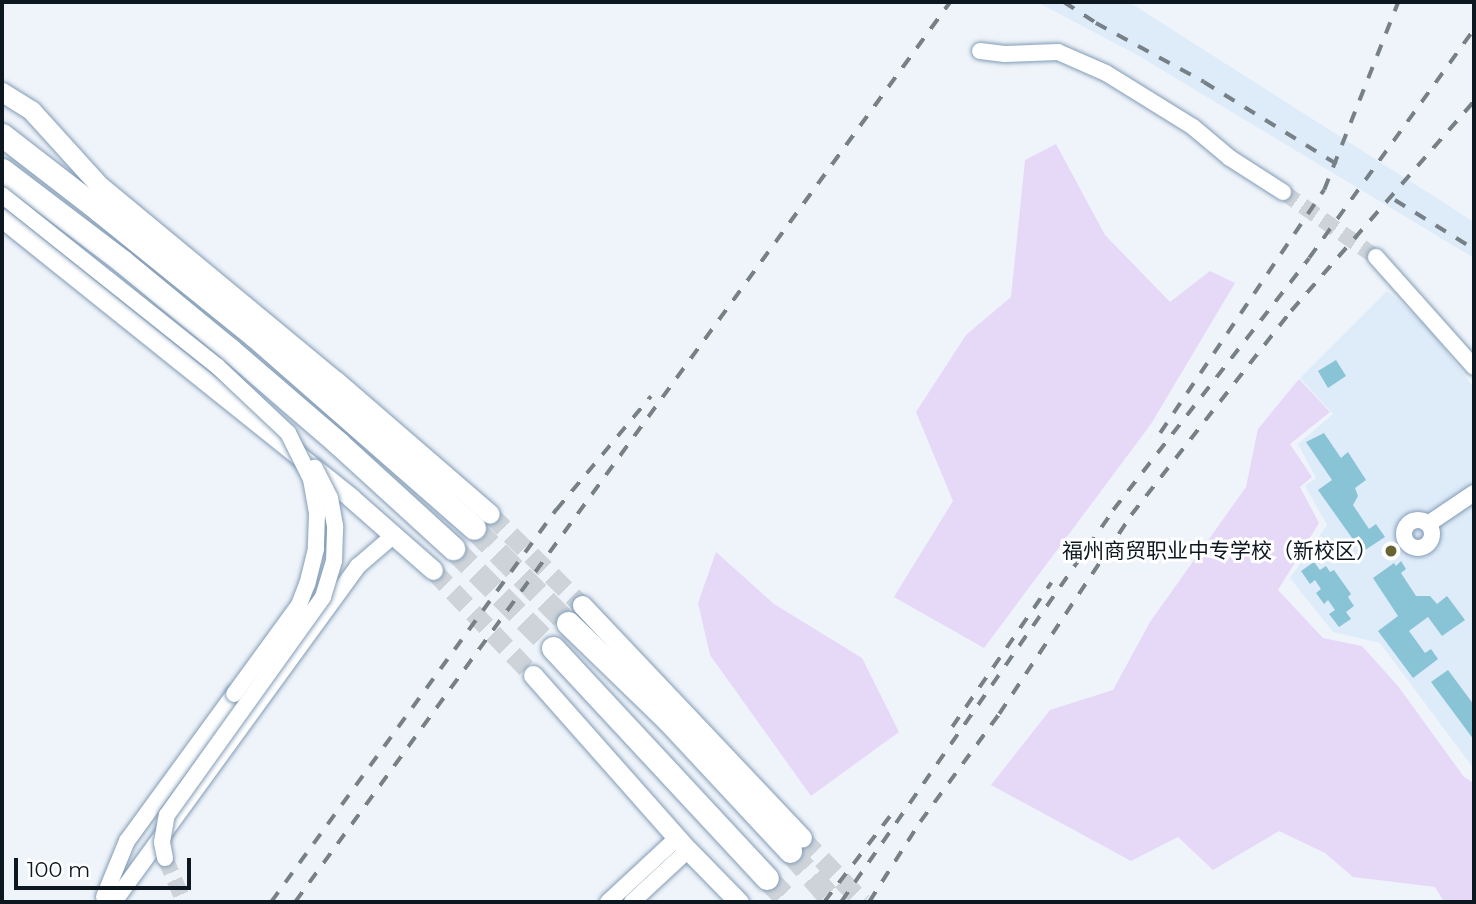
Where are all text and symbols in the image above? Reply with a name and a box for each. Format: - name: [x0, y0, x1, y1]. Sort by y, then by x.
- place label: 福州商贸职业中专学校（新校区）: [1062, 538, 1377, 564]
- marker: 福州商贸职业中专学校（新校区）: [1383, 543, 1399, 559]
- scale bar: [18, 844, 194, 888]
- text: 100 m: [27, 857, 90, 882]

